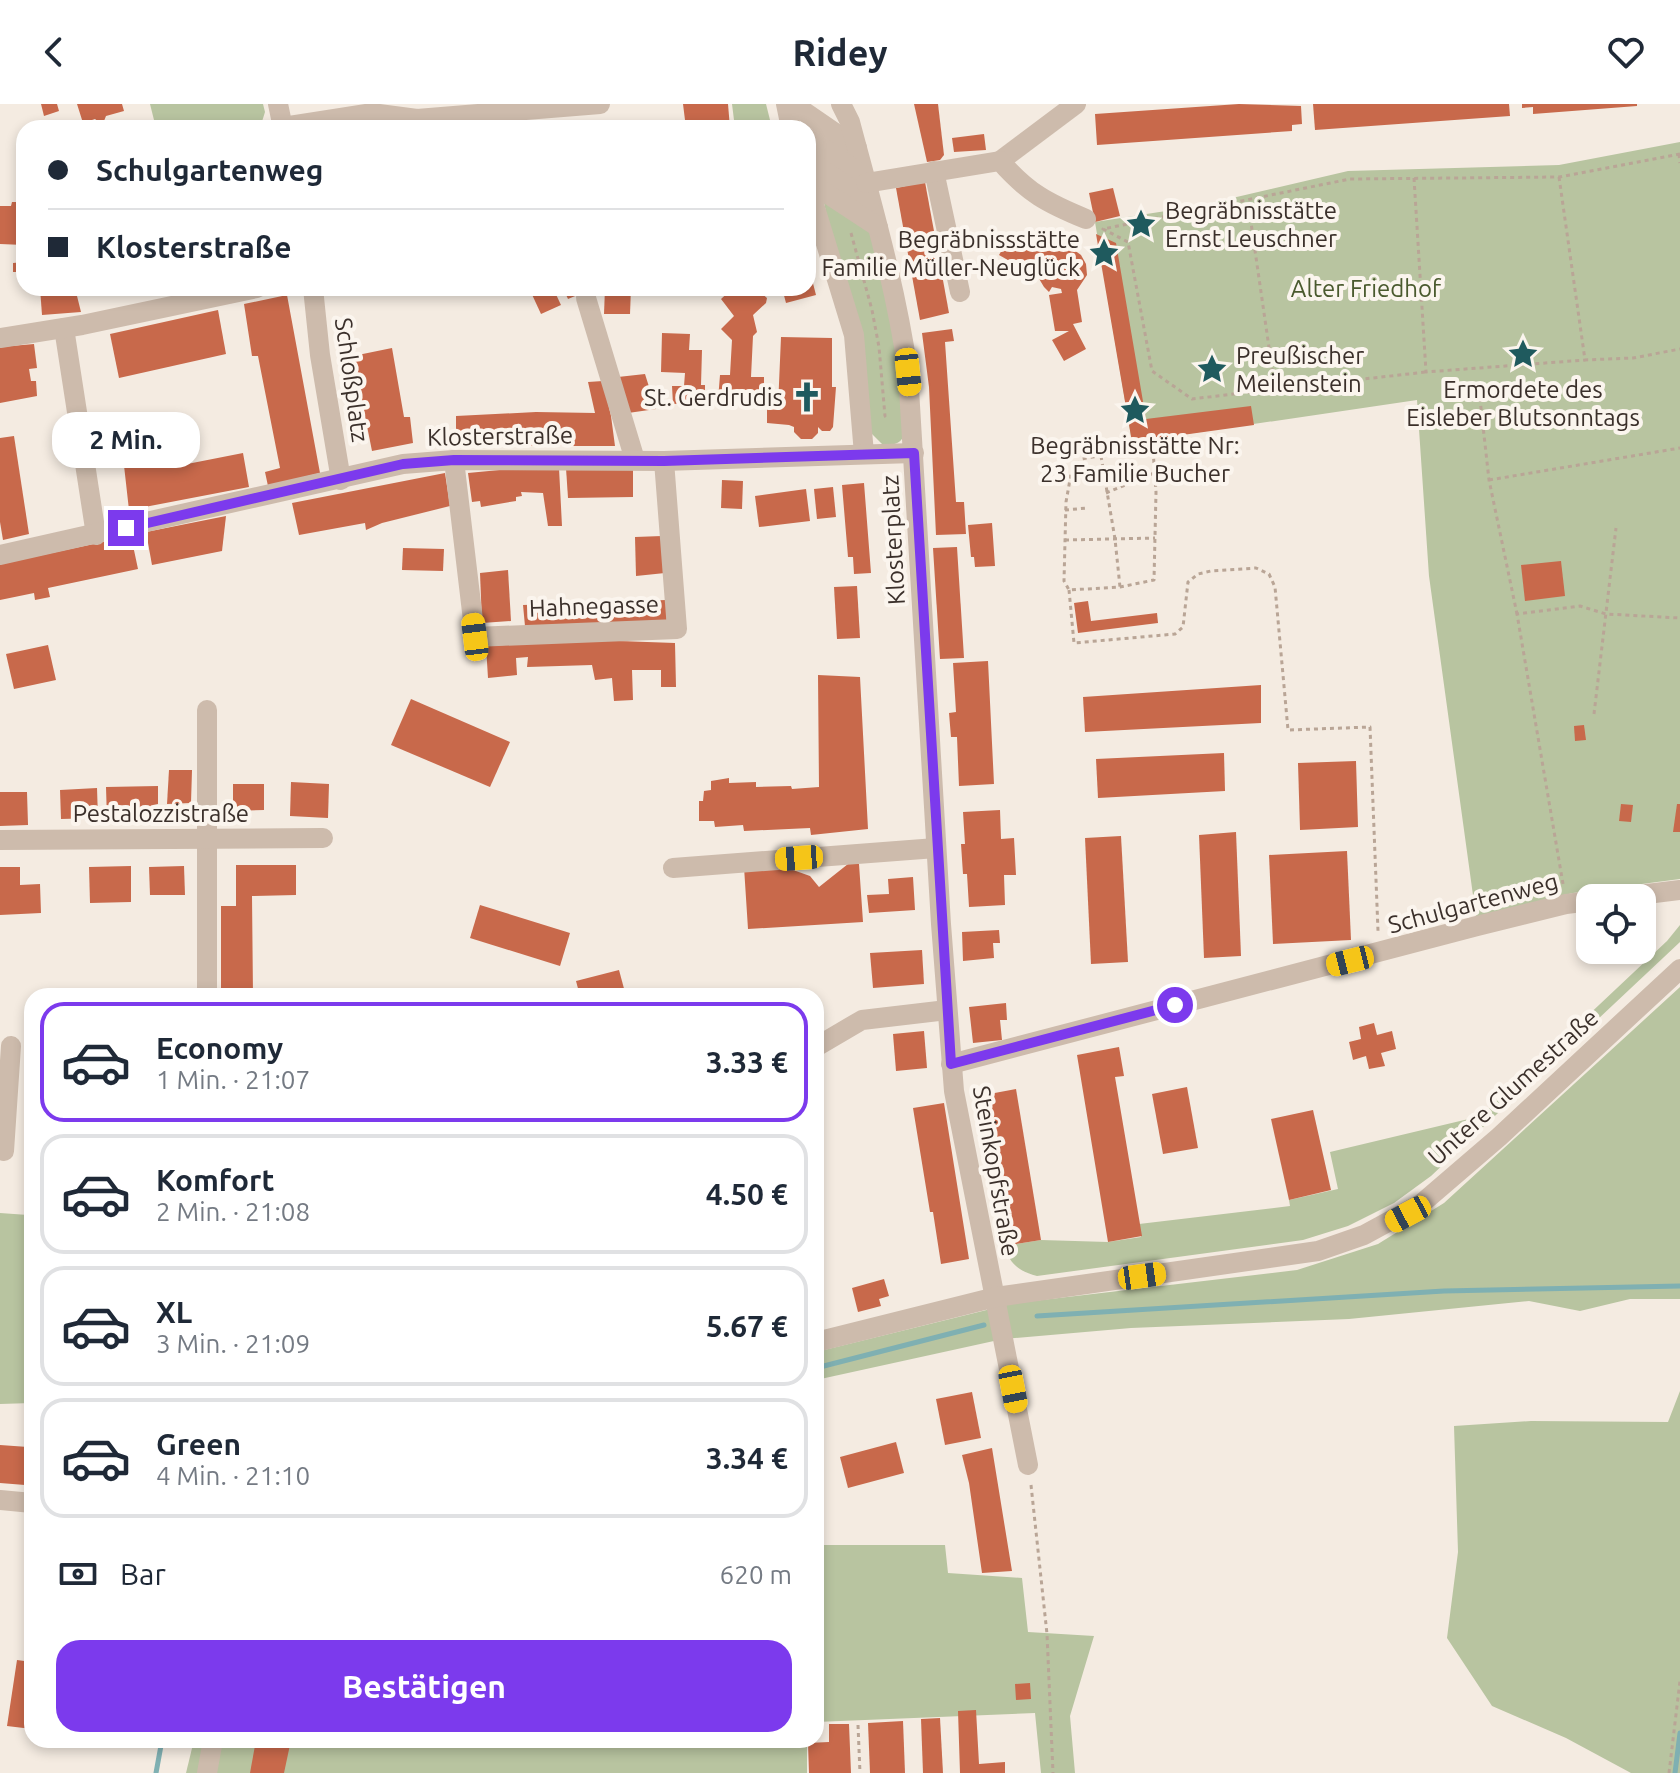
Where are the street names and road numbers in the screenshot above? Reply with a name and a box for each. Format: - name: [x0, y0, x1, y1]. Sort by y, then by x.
- street label: Schloßplatz: [330, 316, 374, 444]
- street label: Klosterstraße: [427, 421, 573, 451]
- street label: Klosterplatz: [876, 474, 910, 606]
- street label: Hahnegasse: [529, 590, 659, 622]
- street label: Pestalozzistraße: [73, 800, 249, 827]
- street label: Schulgartenweg: [1385, 867, 1561, 939]
- street label: Untere Glumestraße: [1422, 1004, 1604, 1170]
- street label: Steinkopfstraße: [968, 1084, 1024, 1258]

